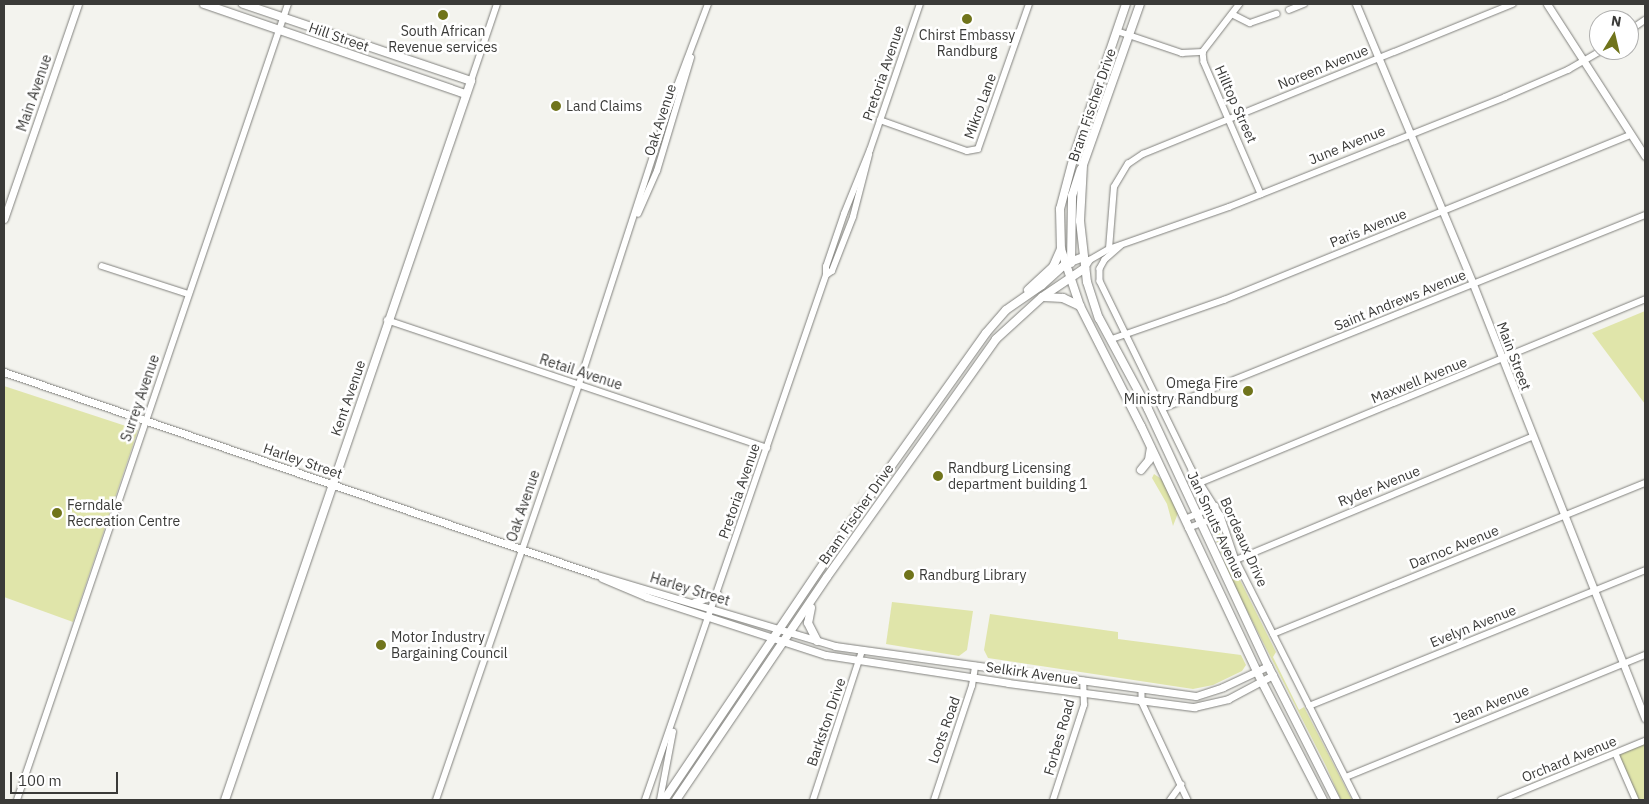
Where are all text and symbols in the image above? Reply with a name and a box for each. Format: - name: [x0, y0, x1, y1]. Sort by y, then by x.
- marker: South African Revenue services: [437, 9, 449, 21]
- north arrow: [1589, 10, 1639, 60]
- text: N: [1610, 11, 1623, 31]
- marker: Chirst Embassy Randburg: [961, 13, 973, 25]
- street label: Hill Street: [307, 19, 371, 55]
- place label: South African Revenue services: [388, 23, 498, 56]
- street label: Pretoria Avenue: [859, 23, 907, 123]
- place label: Chirst Embassy Randburg: [919, 27, 1015, 59]
- street label: Noreen Avenue: [1275, 41, 1371, 93]
- street label: Bram Fischer Drive: [1065, 46, 1119, 164]
- street label: Main Avenue: [13, 52, 55, 134]
- street label: Hilltop Street: [1211, 62, 1261, 146]
- street label: Mikro Lane: [960, 71, 1000, 141]
- street label: Oak Avenue: [640, 82, 680, 158]
- place label: Land Claims: [566, 98, 642, 114]
- marker: Land Claims: [550, 100, 562, 112]
- street label: June Avenue: [1306, 122, 1388, 168]
- street label: Paris Avenue: [1327, 205, 1409, 251]
- street label: Saint Andrews Avenue: [1332, 266, 1468, 334]
- street label: Main Street: [1493, 319, 1535, 393]
- street label: Retail Avenue: [537, 351, 625, 393]
- street label: Surrey Avenue: [117, 352, 163, 444]
- street label: Maxwell Avenue: [1369, 353, 1469, 407]
- street label: Kent Avenue: [327, 358, 369, 438]
- place label: Omega Fire Ministry Randburg: [1124, 375, 1238, 408]
- marker: Omega Fire Ministry Randburg: [1242, 385, 1254, 397]
- street label: Harley Street: [261, 440, 345, 482]
- street label: Pretoria Avenue: [715, 441, 763, 541]
- street label: Bram Fischer Drive: [815, 460, 897, 568]
- place label: Randburg Licensing department building 1: [948, 460, 1088, 492]
- street label: Ryder Avenue: [1336, 462, 1422, 510]
- street label: Oak Avenue: [503, 468, 543, 544]
- street label: Jan Smuts Avenue: [1184, 469, 1248, 581]
- marker: Randburg Licensing department building 1: [932, 470, 944, 482]
- street label: Bordeaux Drive: [1217, 495, 1271, 589]
- place label: Ferndale Recreation Centre: [67, 497, 180, 530]
- marker: Ferndale Recreation Centre: [51, 507, 63, 519]
- street label: Darnoc Avenue: [1407, 521, 1501, 573]
- place label: Randburg Library: [919, 567, 1026, 583]
- street label: Harley Street: [648, 569, 732, 609]
- marker: Randburg Library: [903, 569, 915, 581]
- street label: Evelyn Avenue: [1428, 601, 1518, 651]
- place label: Motor Industry Bargaining Council: [391, 629, 508, 662]
- marker: Motor Industry Bargaining Council: [375, 639, 387, 651]
- street label: Selkirk Avenue: [985, 658, 1079, 688]
- street label: Barkston Drive: [803, 676, 849, 768]
- street label: Jean Avenue: [1451, 681, 1531, 727]
- street label: Loots Road: [925, 694, 963, 766]
- street label: Forbes Road: [1040, 697, 1078, 777]
- street label: Orchard Avenue: [1519, 732, 1619, 786]
- scale bar: [12, 762, 120, 794]
- text: 100 m: [18, 771, 62, 790]

